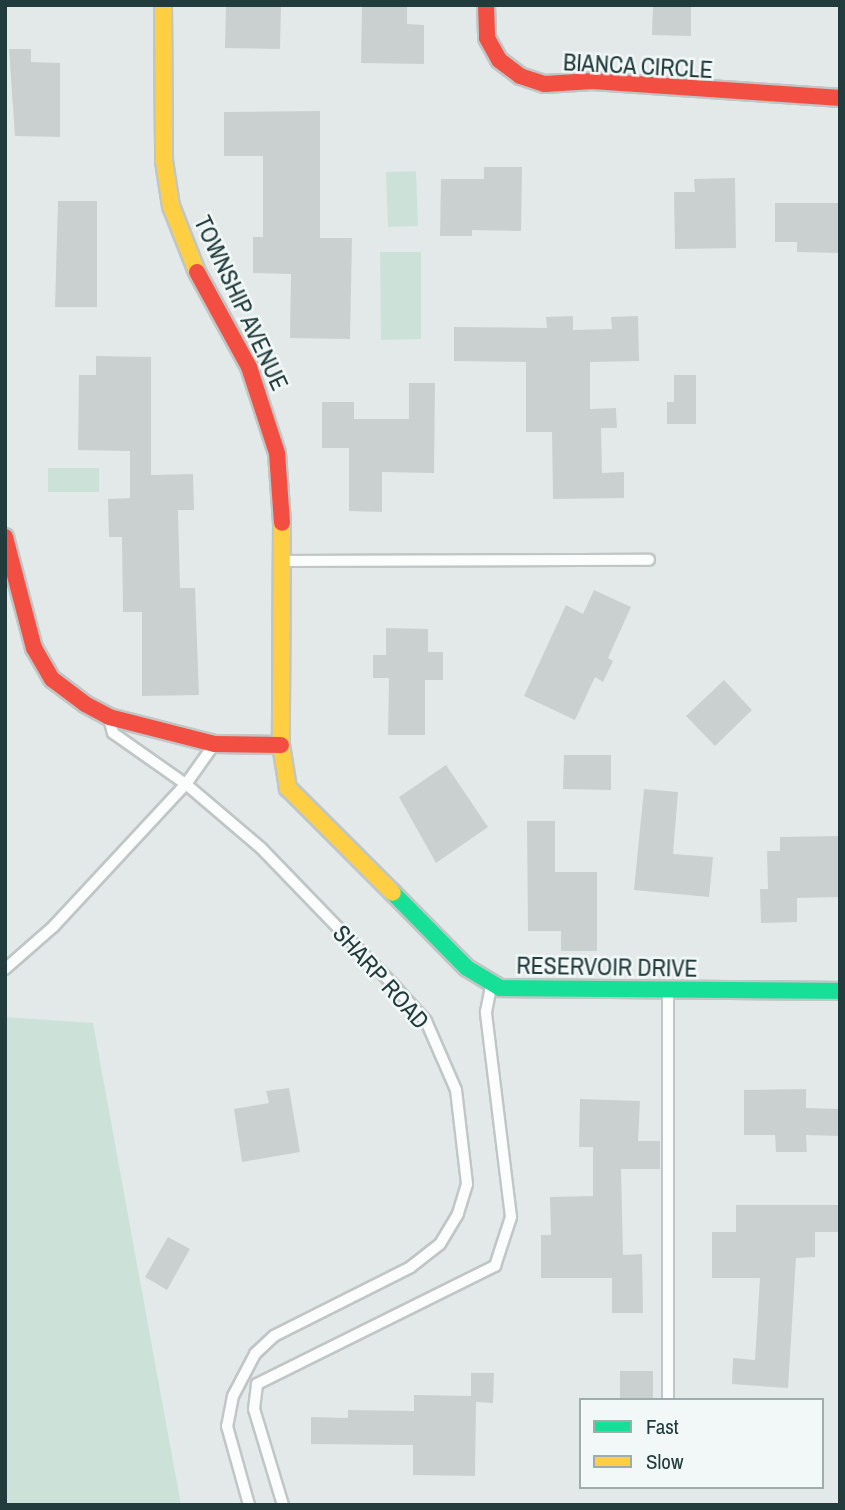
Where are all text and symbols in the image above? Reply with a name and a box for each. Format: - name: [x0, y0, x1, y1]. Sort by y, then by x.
- street label: BIANCA CIRCLE: [562, 48, 714, 84]
- street label: TOWNSHIP AVENUE: [188, 211, 294, 395]
- street label: SHARP ROAD: [327, 919, 435, 1035]
- street label: RESERVOIR DRIVE: [516, 951, 698, 983]
- legend: [579, 1398, 824, 1489]
- text: Fast: [646, 1412, 679, 1441]
- text: Slow: [646, 1447, 683, 1476]

